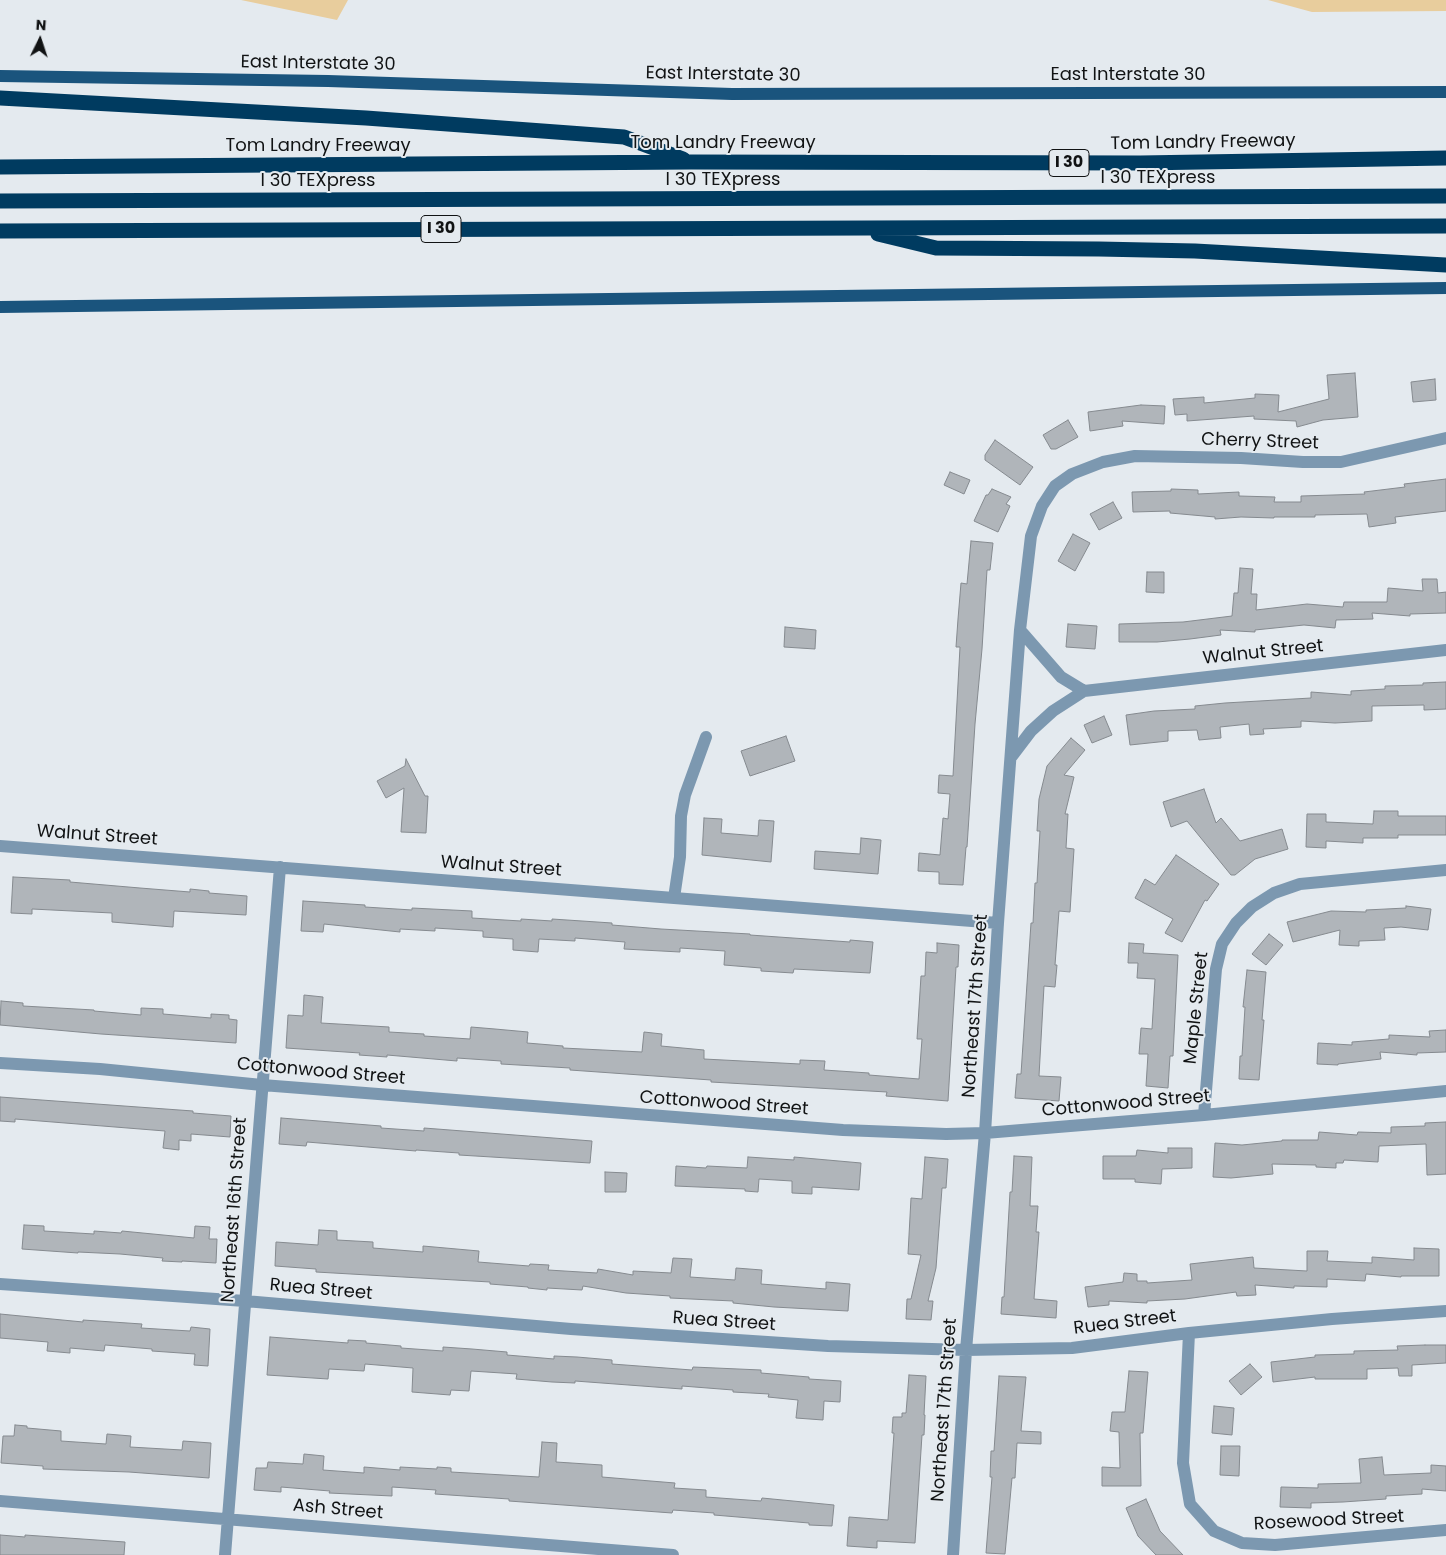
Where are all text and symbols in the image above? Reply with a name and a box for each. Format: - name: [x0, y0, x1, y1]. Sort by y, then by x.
- north arrow: [15, 15, 65, 65]
- text: N: [35, 15, 47, 35]
- street label: East Interstate 30: [240, 52, 396, 76]
- street label: East Interstate 30: [645, 63, 801, 87]
- street label: East Interstate 30: [1050, 64, 1206, 86]
- street label: Tom Landry Freeway: [1110, 131, 1296, 155]
- street label: Tom Landry Freeway: [630, 132, 816, 154]
- street label: Tom Landry Freeway: [225, 135, 411, 157]
- road number: I 30: [1049, 150, 1089, 177]
- street label: I 30 TEXpress: [1101, 167, 1215, 189]
- street label: I 30 TEXpress: [666, 169, 780, 191]
- street label: I 30 TEXpress: [261, 170, 375, 192]
- road number: I 30: [421, 215, 461, 242]
- street label: Cherry Street: [1201, 429, 1319, 455]
- street label: Walnut Street: [1202, 636, 1324, 670]
- street label: Walnut Street: [36, 821, 158, 851]
- street label: Walnut Street: [440, 852, 562, 882]
- street label: Northeast 17th Street: [959, 913, 993, 1099]
- street label: Maple Street: [1180, 951, 1214, 1065]
- street label: Cottonwood Street: [236, 1054, 406, 1090]
- street label: Cottonwood Street: [1041, 1086, 1211, 1122]
- street label: Cottonwood Street: [639, 1087, 809, 1121]
- street label: Northeast 16th Street: [218, 1117, 252, 1303]
- street label: Ruea Street: [269, 1275, 373, 1305]
- street label: Ruea Street: [1072, 1306, 1178, 1340]
- street label: Ruea Street: [672, 1308, 776, 1336]
- street label: Northeast 17th Street: [928, 1317, 962, 1503]
- street label: Ash Street: [292, 1495, 384, 1525]
- street label: Rosewood Street: [1253, 1506, 1405, 1536]

